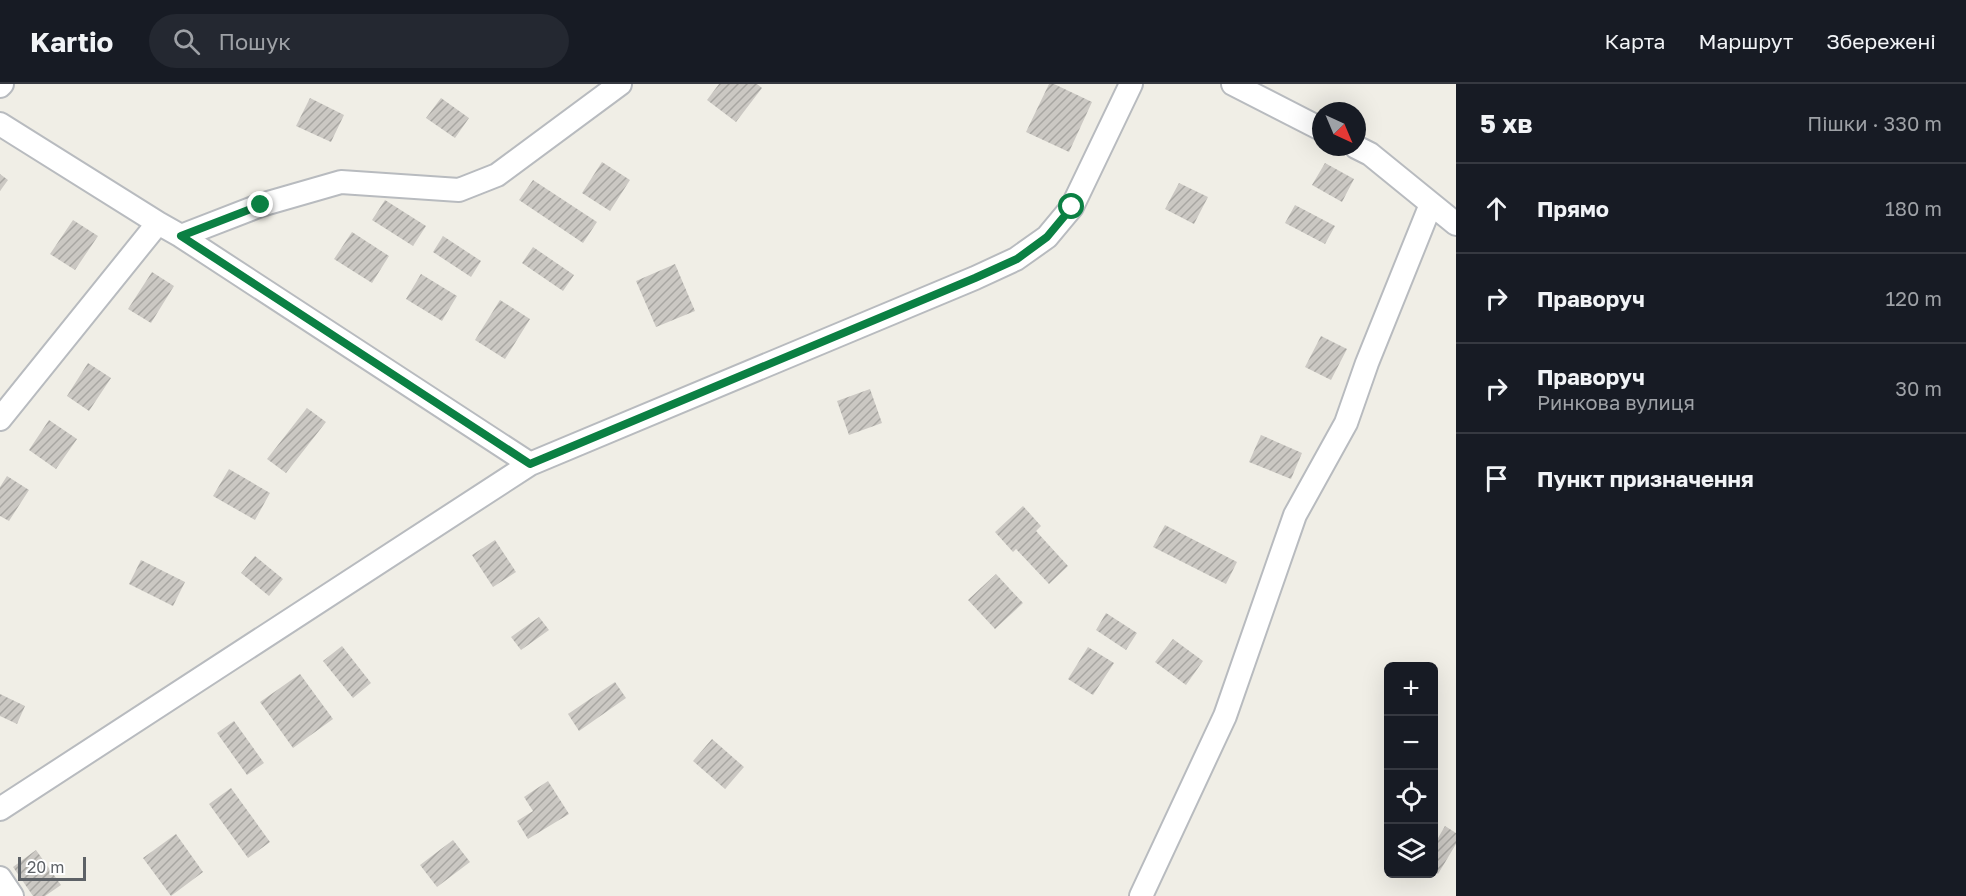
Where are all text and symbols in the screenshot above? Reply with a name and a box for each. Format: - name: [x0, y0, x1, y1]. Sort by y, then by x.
- search box: [149, 14, 569, 68]
- text: Kartio: [30, 25, 113, 58]
- icon: search: [170, 25, 203, 58]
- text: Пошук: [218, 28, 291, 55]
- text: Карта: [1605, 28, 1665, 54]
- text: Маршрут: [1698, 28, 1793, 54]
- text: Збережені: [1826, 28, 1936, 54]
- north arrow: [1312, 102, 1366, 156]
- text: 5 хв: [1480, 108, 1533, 139]
- text: Пішки · 330 m: [1807, 111, 1942, 135]
- route end: [247, 191, 273, 217]
- icon: ahead: [1480, 192, 1513, 225]
- route start: [1058, 193, 1084, 219]
- text: Прямо: [1537, 195, 1609, 222]
- text: 180 m: [1885, 196, 1942, 220]
- icon: right: [1480, 282, 1513, 315]
- text: Праворуч: [1537, 285, 1645, 312]
- text: 120 m: [1886, 286, 1942, 310]
- text: Праворуч: [1537, 363, 1645, 390]
- icon: right: [1480, 372, 1513, 405]
- text: 30 m: [1895, 376, 1942, 400]
- text: Ринкова вулиця: [1537, 390, 1695, 414]
- icon: arrive: [1480, 462, 1513, 495]
- text: Пункт призначення: [1537, 465, 1754, 492]
- map controls: [1384, 662, 1438, 878]
- button: +: [1384, 662, 1438, 716]
- button: −: [1384, 716, 1438, 770]
- button: locate: [1384, 770, 1438, 824]
- button: layers: [1384, 824, 1438, 878]
- scale bar: [18, 854, 86, 882]
- text: 20 m: [27, 857, 64, 877]

